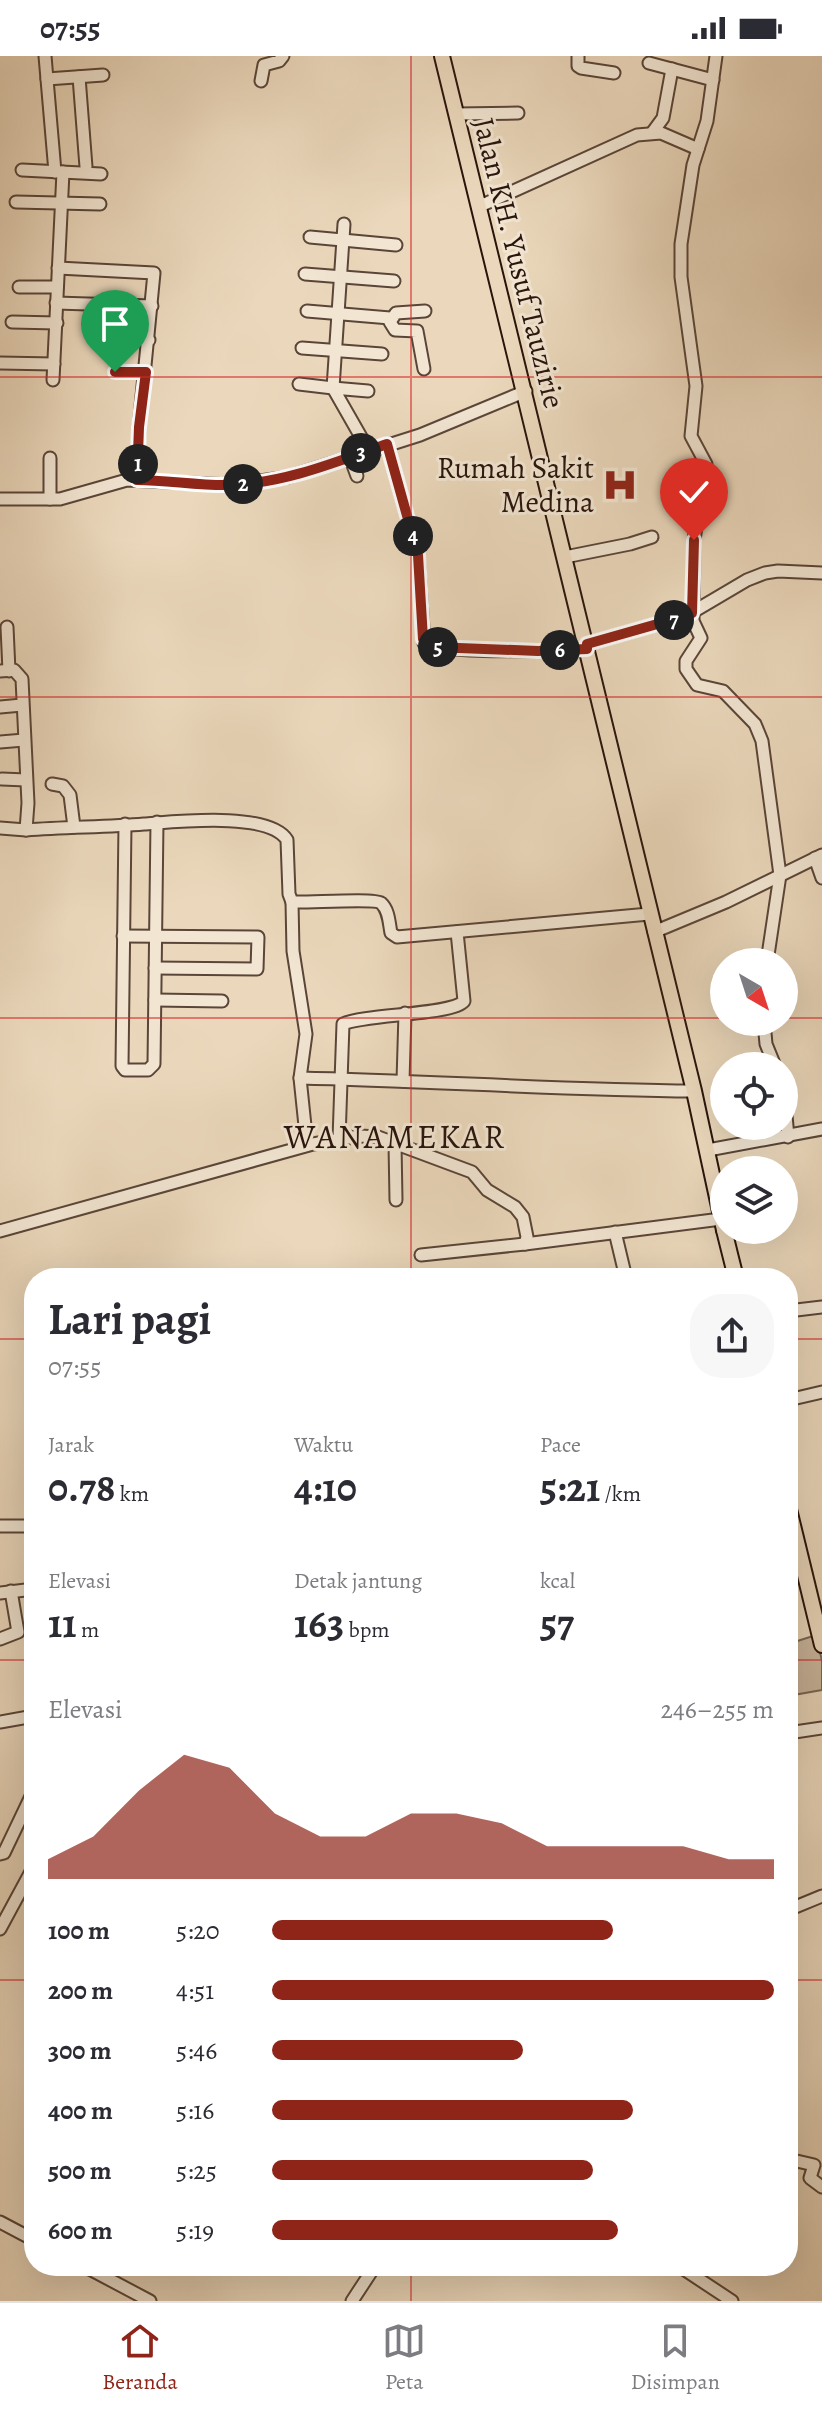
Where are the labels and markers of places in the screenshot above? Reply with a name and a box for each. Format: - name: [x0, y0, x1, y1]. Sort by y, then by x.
- pin: [81, 290, 149, 372]
- pin: 3: [341, 433, 381, 473]
- pin: 1: [118, 444, 158, 484]
- place label: Rumah Sakit Medina: [437, 448, 594, 522]
- pin: [660, 458, 728, 540]
- pin: 2: [223, 464, 263, 504]
- hospital icon: Rumah Sakit Medina: [601, 466, 639, 504]
- pin: 4: [393, 516, 433, 556]
- pin: 7: [654, 600, 694, 640]
- pin: 5: [418, 627, 458, 667]
- pin: 6: [540, 630, 580, 670]

